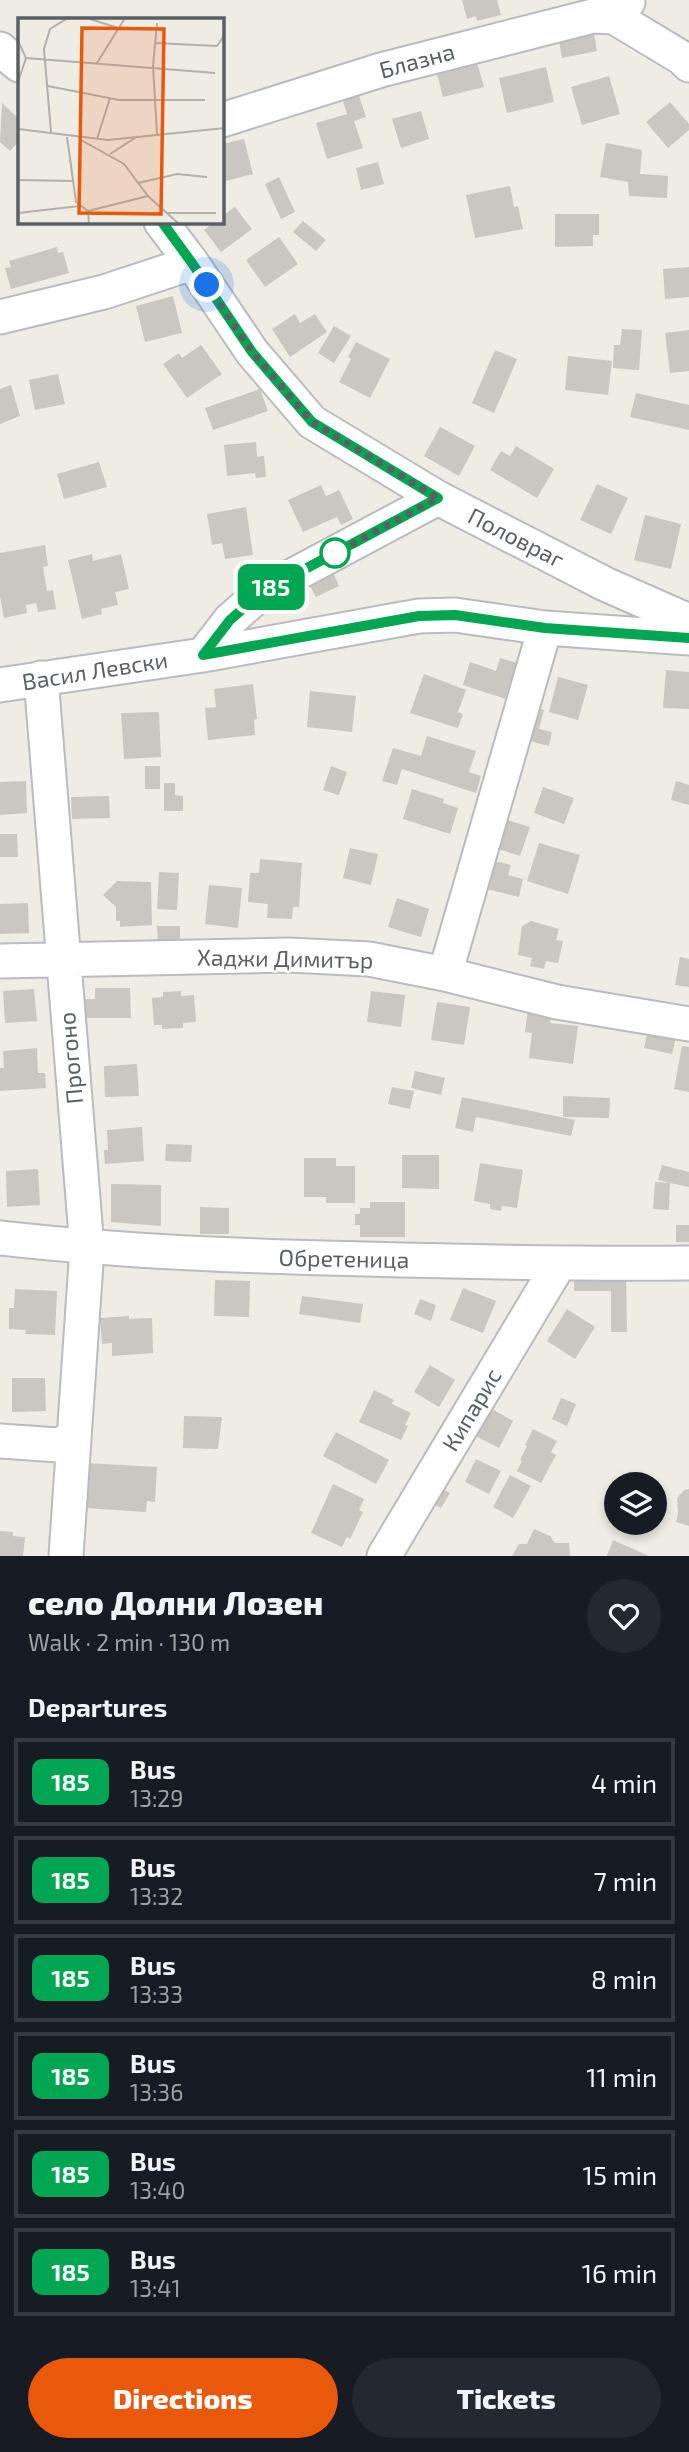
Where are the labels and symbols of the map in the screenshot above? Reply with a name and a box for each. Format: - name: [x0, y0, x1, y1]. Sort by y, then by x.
- inset map: [18, 18, 224, 224]
- street label: Блазна: [376, 37, 457, 84]
- your location: [189, 267, 224, 302]
- street label: Половраг: [464, 501, 569, 573]
- unlabelled marker: [320, 538, 350, 568]
- line badge: 185: [231, 564, 311, 610]
- street label: Васил Левски: [20, 645, 170, 695]
- street label: Хаджи Димитър: [197, 942, 373, 974]
- street label: Прогоно: [52, 1011, 88, 1105]
- street label: Обретеница: [278, 1243, 410, 1273]
- street label: Кипарис: [436, 1363, 507, 1456]

